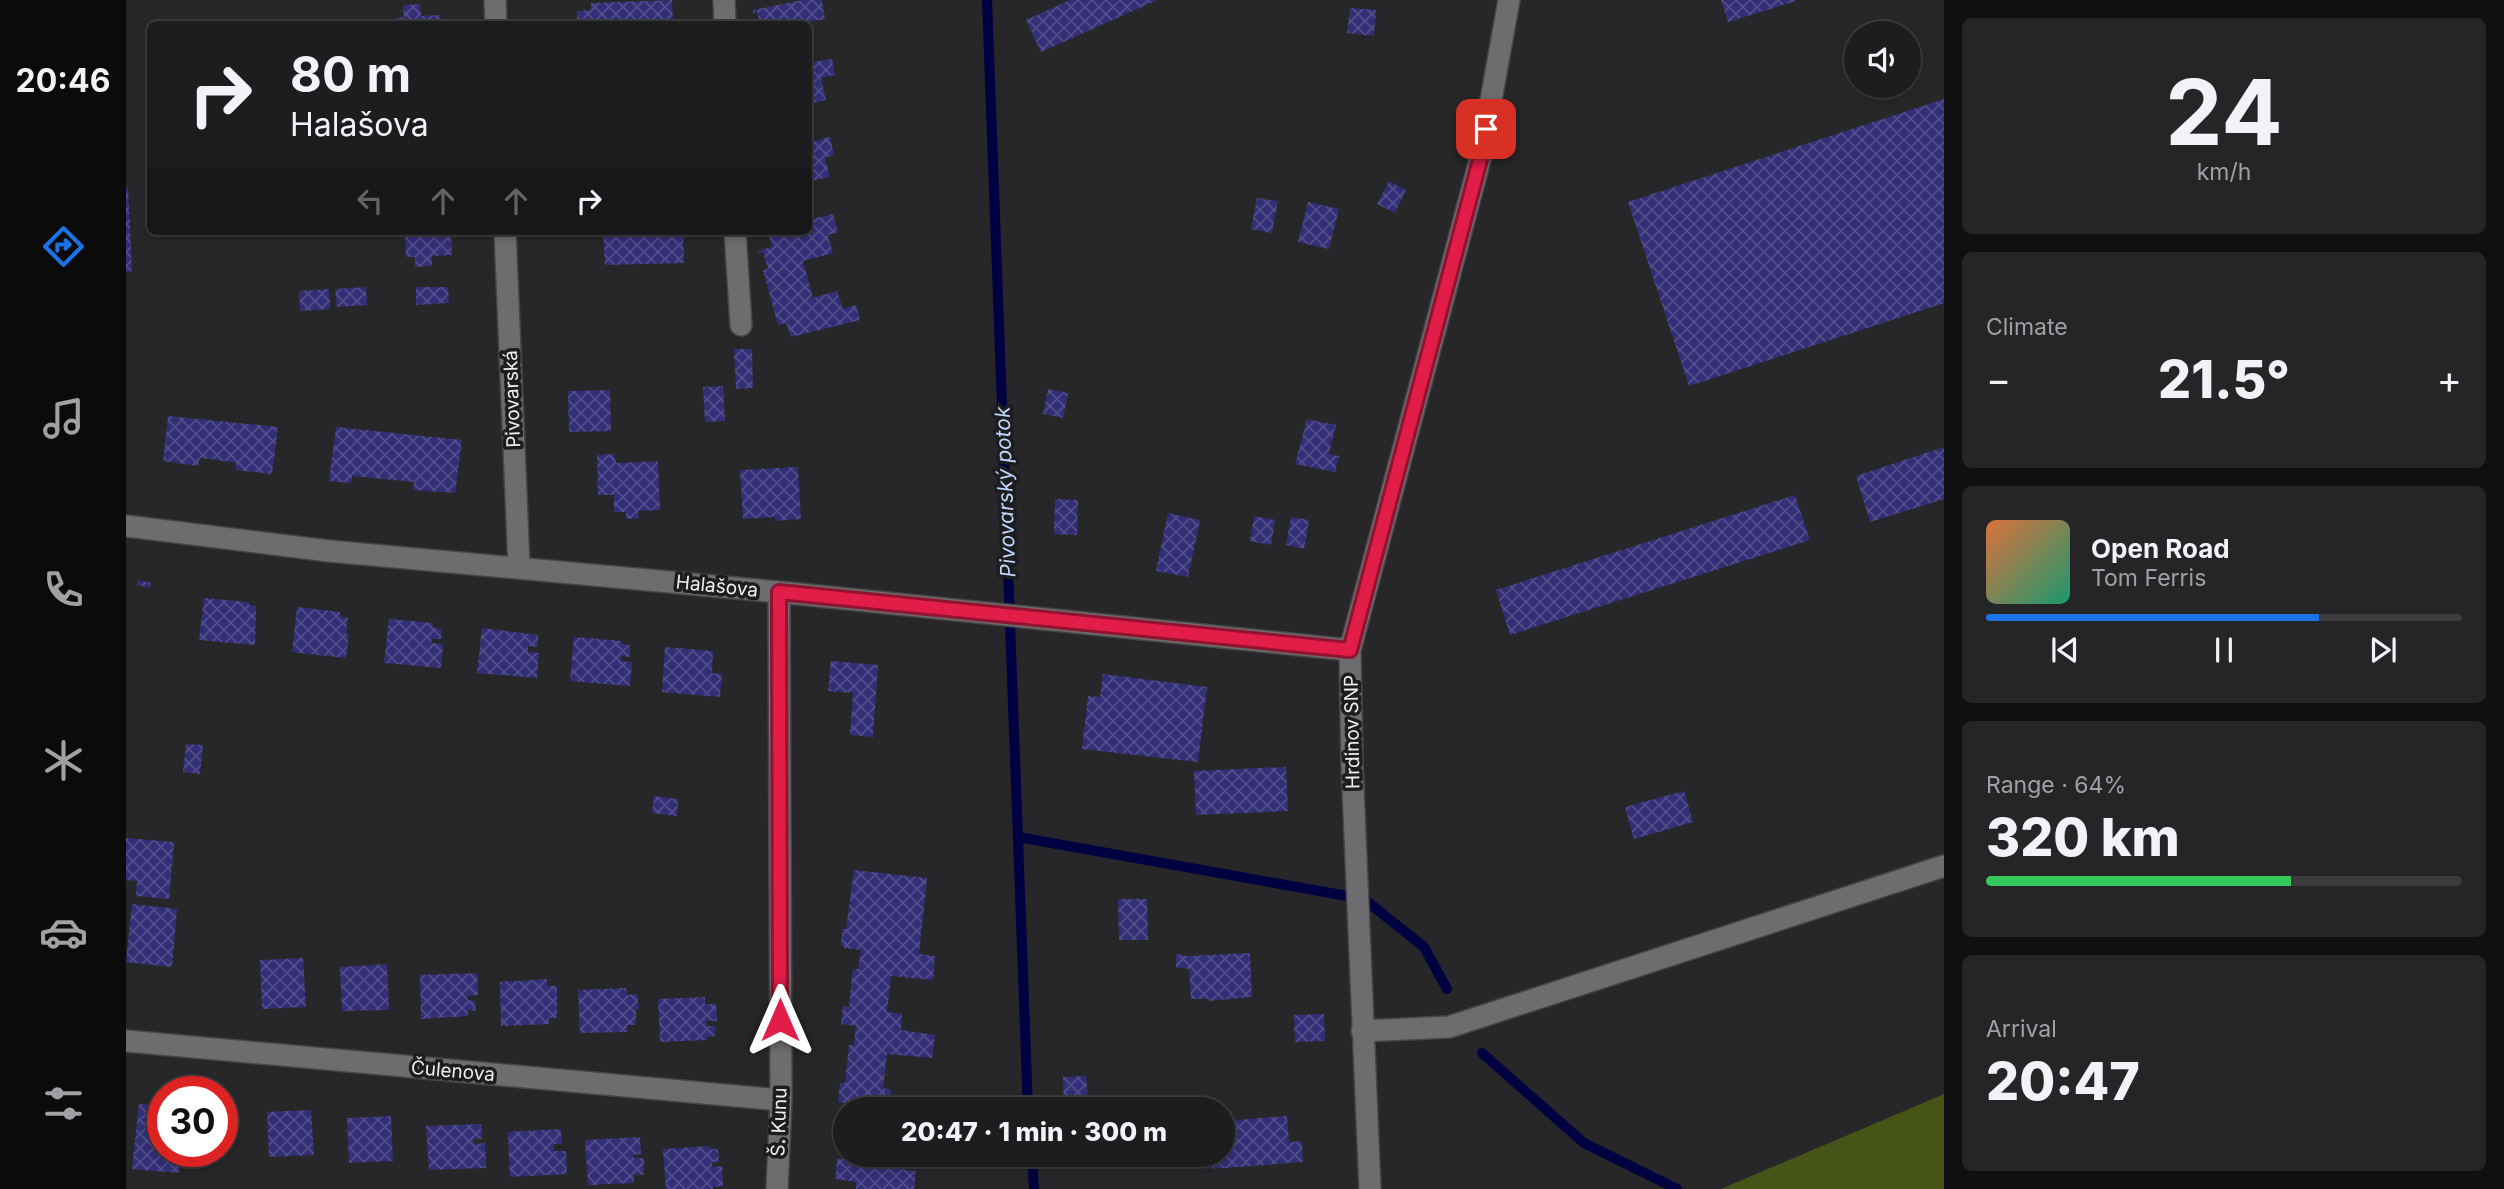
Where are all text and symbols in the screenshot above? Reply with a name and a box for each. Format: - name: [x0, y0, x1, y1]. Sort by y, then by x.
- map controls: [1844, 21, 1921, 98]
- button: sound: [1844, 21, 1921, 98]
- text: 80 m: [290, 45, 411, 104]
- icon: right: [175, 49, 266, 140]
- text: 24: [2165, 57, 2283, 167]
- text: 20:46: [16, 61, 110, 100]
- pin: [1456, 99, 1516, 159]
- text: Halašova: [290, 105, 429, 144]
- icon: arrive: [1467, 110, 1505, 148]
- text: km/h: [2197, 158, 2251, 186]
- icon: left: [351, 182, 389, 220]
- icon: ahead: [424, 182, 462, 220]
- icon: ahead: [497, 182, 535, 220]
- icon: right: [570, 182, 608, 220]
- icon: directions: [39, 222, 88, 271]
- text: Climate: [1986, 313, 2068, 341]
- text: 21.5°: [2158, 348, 2290, 411]
- street label: Pivovarská: [499, 350, 525, 448]
- text: −: [1986, 356, 2011, 402]
- text: +: [2437, 356, 2462, 402]
- icon: music: [39, 394, 88, 443]
- water label: Pivovarský potok: [990, 406, 1020, 578]
- text: Open Road: [2091, 533, 2230, 564]
- text: Tom Ferris: [2091, 564, 2206, 592]
- icon: phone: [39, 565, 88, 614]
- street label: Halašova: [675, 570, 759, 602]
- icon: previous: [2046, 631, 2084, 669]
- icon: pause: [2205, 631, 2243, 669]
- icon: next: [2364, 631, 2402, 669]
- street label: Hrdinov SNP: [1340, 675, 1364, 789]
- icon: climate: [39, 736, 88, 785]
- text: Range · 64%: [1986, 771, 2126, 799]
- text: 320 km: [1986, 806, 2180, 869]
- icon: car: [39, 908, 88, 957]
- position arrow: [743, 983, 817, 1057]
- text: Arrival: [1986, 1015, 2057, 1043]
- text: 20:47: [1986, 1050, 2140, 1113]
- street label: Čulenova: [410, 1056, 496, 1086]
- speed limit sign: 30: [147, 1076, 238, 1167]
- icon: filters: [39, 1079, 88, 1128]
- street label: Š. Kunu: [766, 1087, 792, 1157]
- text: 20:47 · 1 min · 300 m: [901, 1116, 1167, 1147]

